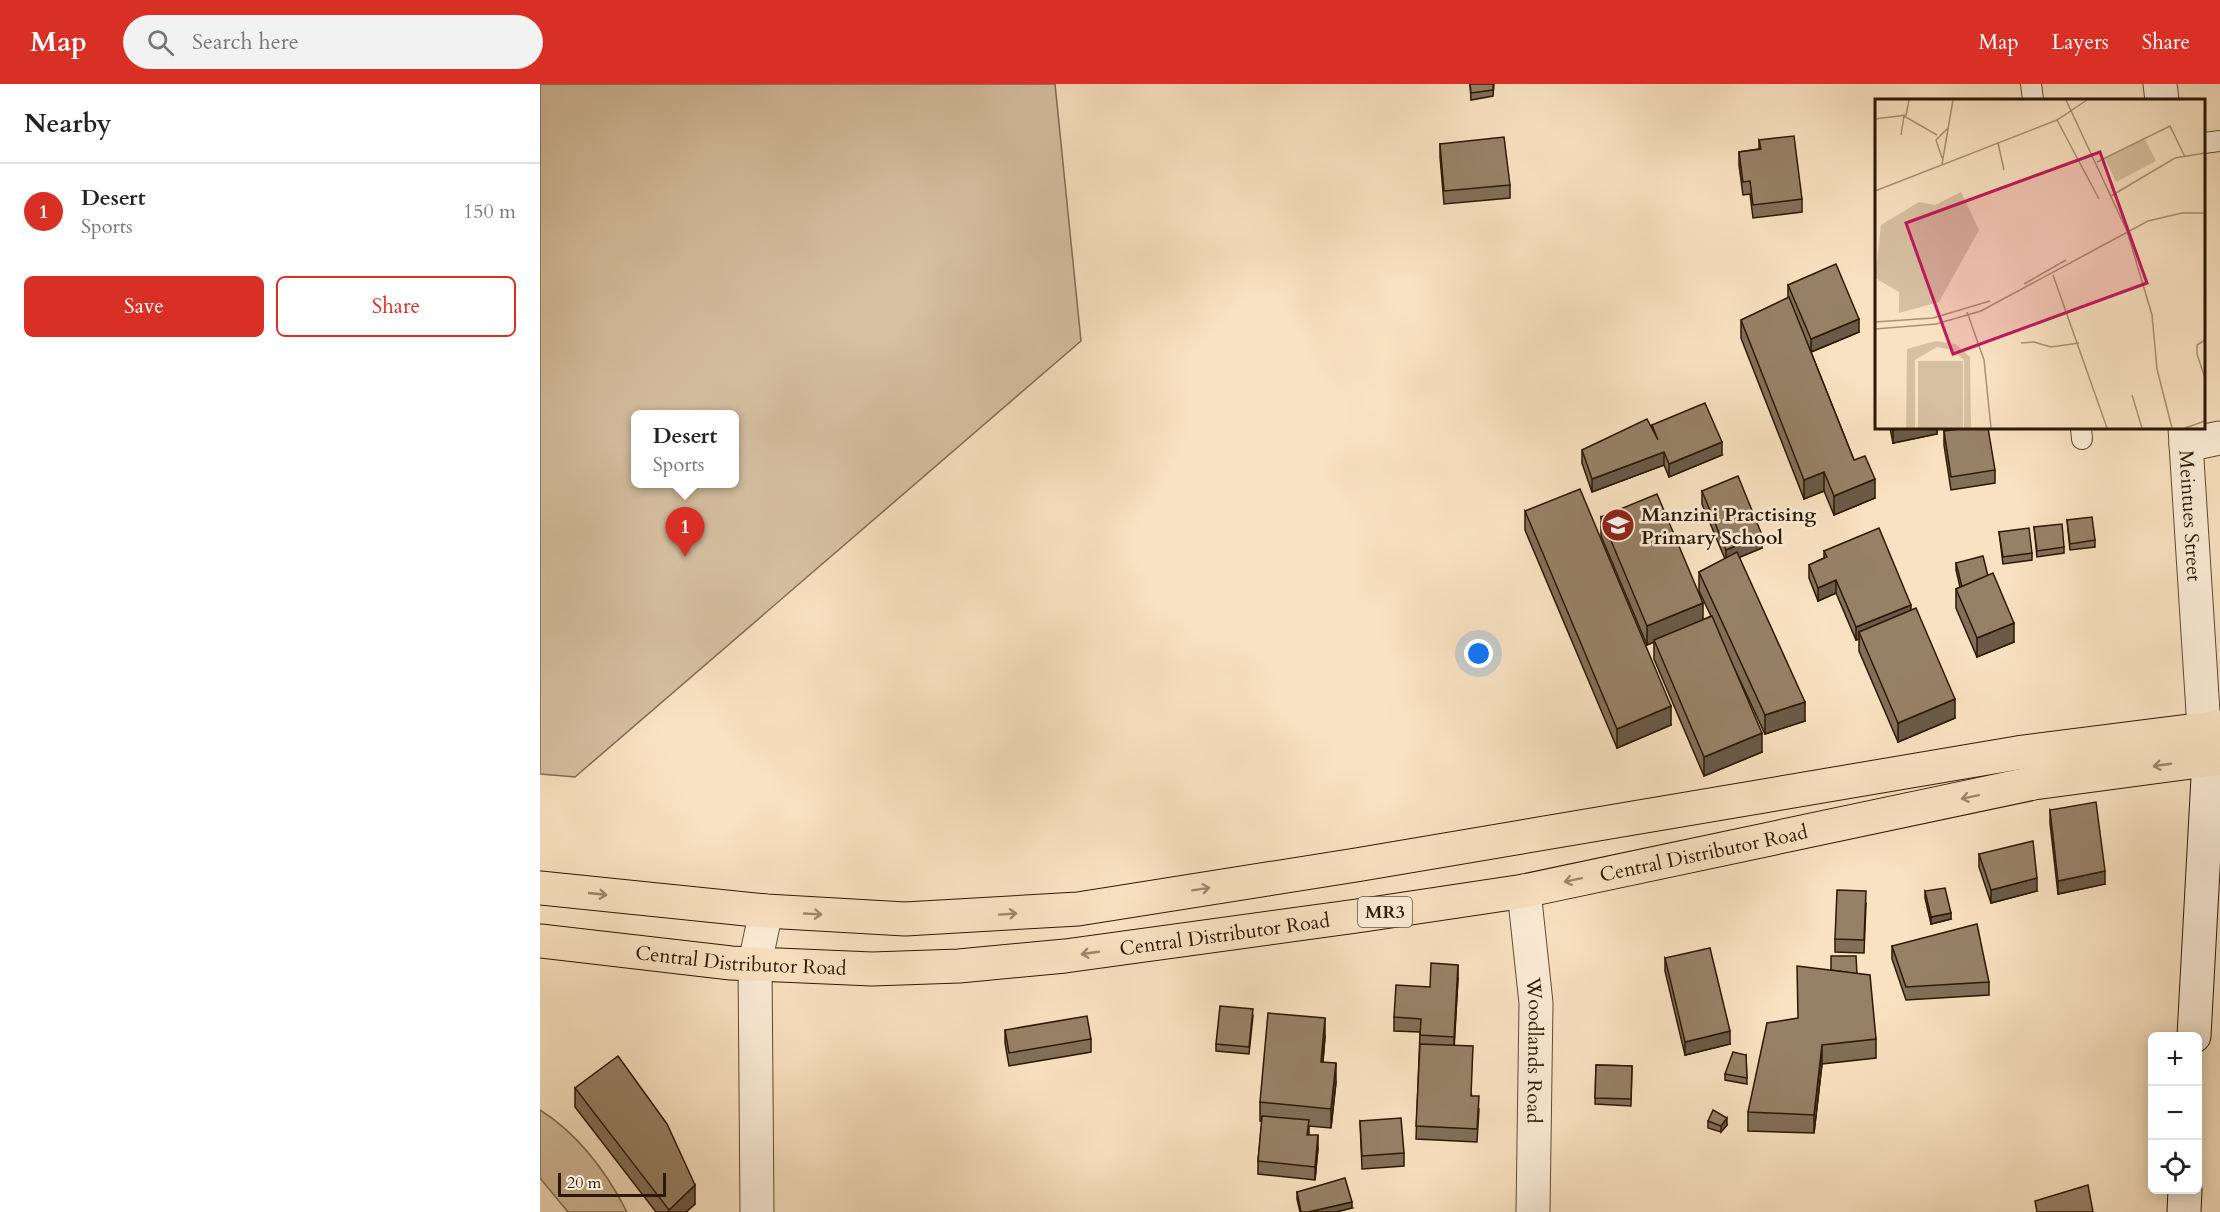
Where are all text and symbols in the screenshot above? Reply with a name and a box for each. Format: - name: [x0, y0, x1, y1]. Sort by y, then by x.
- search box: [123, 15, 543, 69]
- text: Map: [30, 23, 87, 61]
- icon: search: [144, 26, 177, 59]
- text: Search here: [192, 27, 299, 57]
- text: Map: [1979, 28, 2019, 57]
- text: Layers: [2052, 28, 2109, 57]
- text: Share: [2142, 28, 2190, 57]
- inset map: [1875, 99, 2205, 429]
- text: Nearby: [24, 106, 112, 141]
- text: Desert: [81, 183, 145, 213]
- text: 1: [38, 198, 49, 225]
- text: 150 m: [463, 198, 516, 225]
- text: Sports: [81, 213, 133, 240]
- button: Save: [24, 276, 264, 337]
- button: Share: [276, 276, 516, 337]
- popup: [631, 410, 739, 488]
- text: Desert: [653, 421, 717, 451]
- street label: Meintues Street: [2173, 449, 2208, 583]
- text: Sports: [653, 451, 705, 478]
- place label: Manzini Practising Primary School: [1641, 501, 1816, 551]
- school or university icon: Manzini Practising Primary School: [1600, 507, 1636, 543]
- pin: 1: [666, 508, 704, 557]
- your location: [1464, 639, 1493, 668]
- one-way arrow: [2153, 760, 2172, 771]
- one-way arrow: [1960, 791, 1979, 803]
- street label: Central Distributor Road: [1597, 818, 1810, 888]
- one-way arrow: [1564, 875, 1584, 886]
- one-way arrow: [1191, 884, 1211, 895]
- one-way arrow: [588, 889, 608, 900]
- road number: MR3: [1358, 897, 1412, 927]
- street label: Central Distributor Road: [1118, 906, 1332, 962]
- one-way arrow: [997, 908, 1017, 919]
- one-way arrow: [803, 909, 823, 920]
- street label: Central Distributor Road: [634, 939, 847, 981]
- one-way arrow: [1080, 947, 1100, 958]
- street label: Woodlands Road: [1520, 975, 1550, 1124]
- map controls: [2148, 1032, 2202, 1194]
- button: +: [2148, 1032, 2202, 1086]
- button: −: [2148, 1086, 2202, 1140]
- button: locate: [2148, 1140, 2202, 1194]
- scale bar: [558, 1170, 666, 1198]
- text: 20 m: [567, 1172, 601, 1194]

